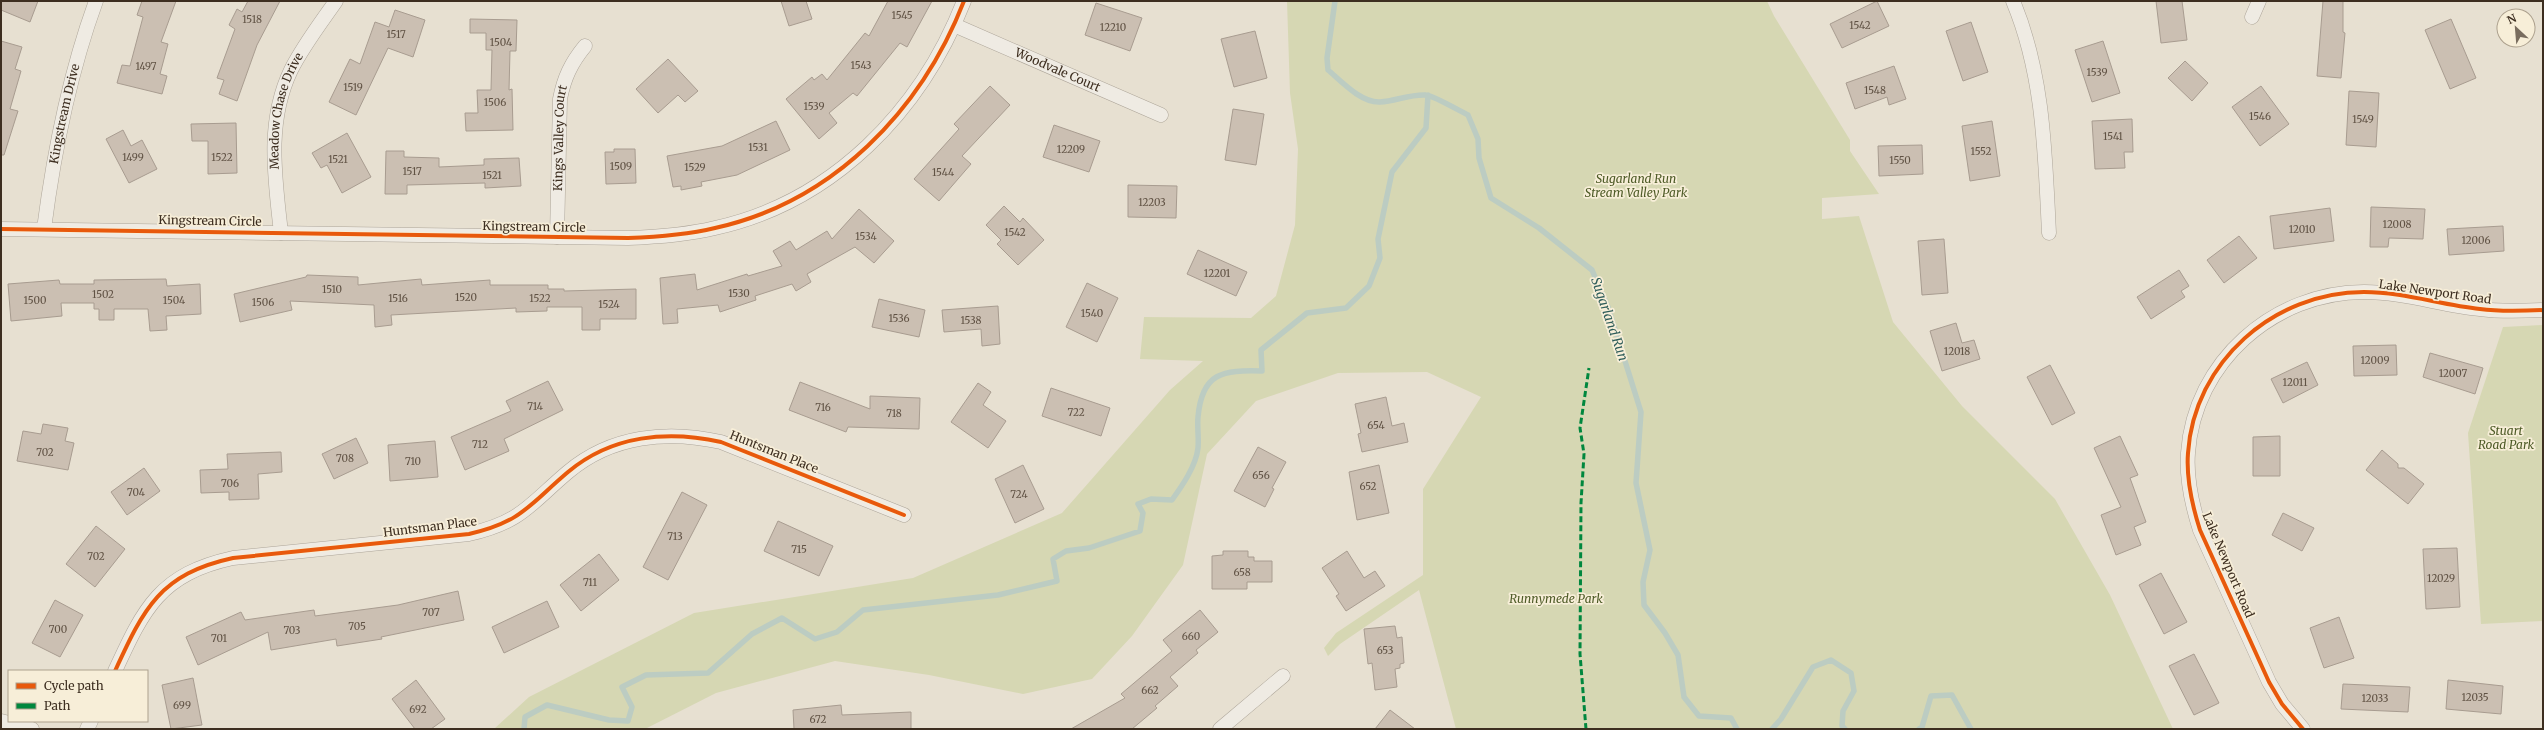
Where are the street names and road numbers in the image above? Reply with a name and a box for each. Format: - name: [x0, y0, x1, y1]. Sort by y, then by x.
- street label: Woodvale Court: [1012, 44, 1103, 95]
- street label: Meadow Chase Drive: [266, 50, 306, 170]
- street label: Kingstream Drive: [46, 62, 83, 165]
- street label: Kings Valley Court: [550, 83, 570, 191]
- street label: Kingstream Circle: [158, 212, 262, 229]
- street label: Kingstream Circle: [482, 218, 586, 235]
- street label: Lake Newport Road: [2378, 276, 2492, 307]
- street label: Huntsman Place: [728, 427, 821, 476]
- street label: Lake Newport Road: [2199, 510, 2258, 620]
- street label: Huntsman Place: [382, 513, 478, 540]

